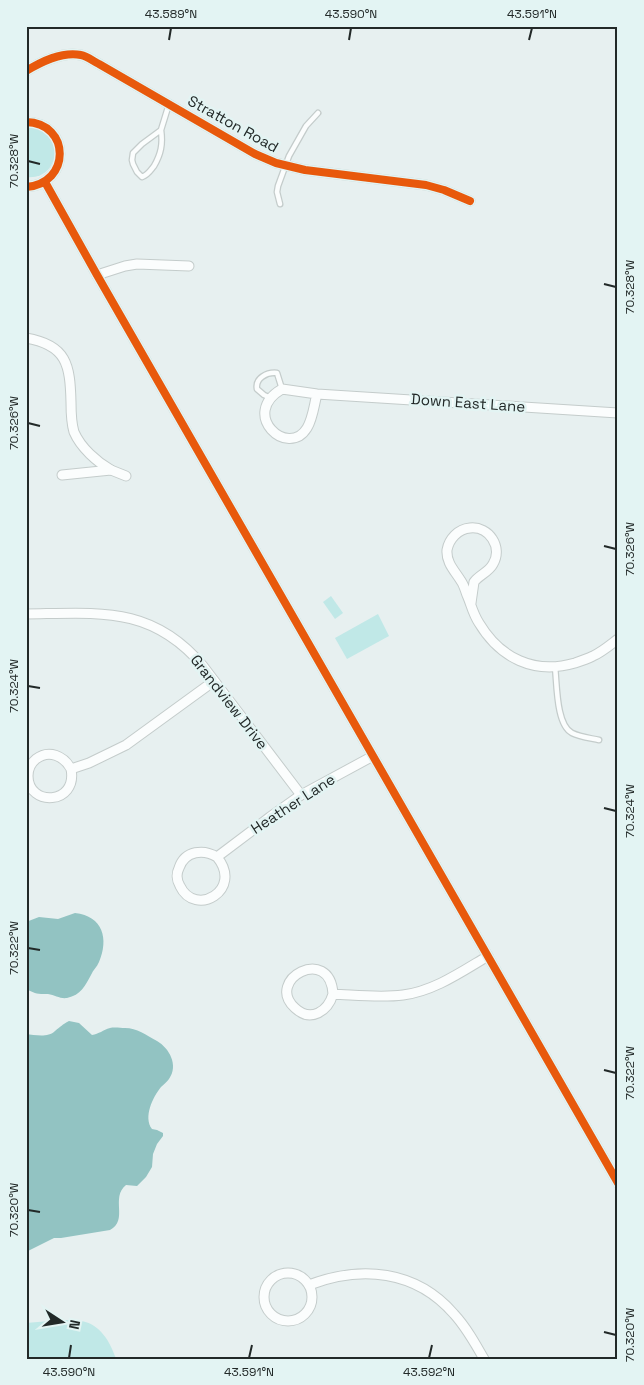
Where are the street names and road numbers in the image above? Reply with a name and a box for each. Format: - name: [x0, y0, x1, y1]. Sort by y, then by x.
- street label: Stratton Road: [184, 91, 282, 156]
- street label: Down East Lane: [410, 389, 526, 416]
- street label: Grandview Drive: [186, 650, 272, 753]
- street label: Heather Lane: [247, 769, 338, 838]

